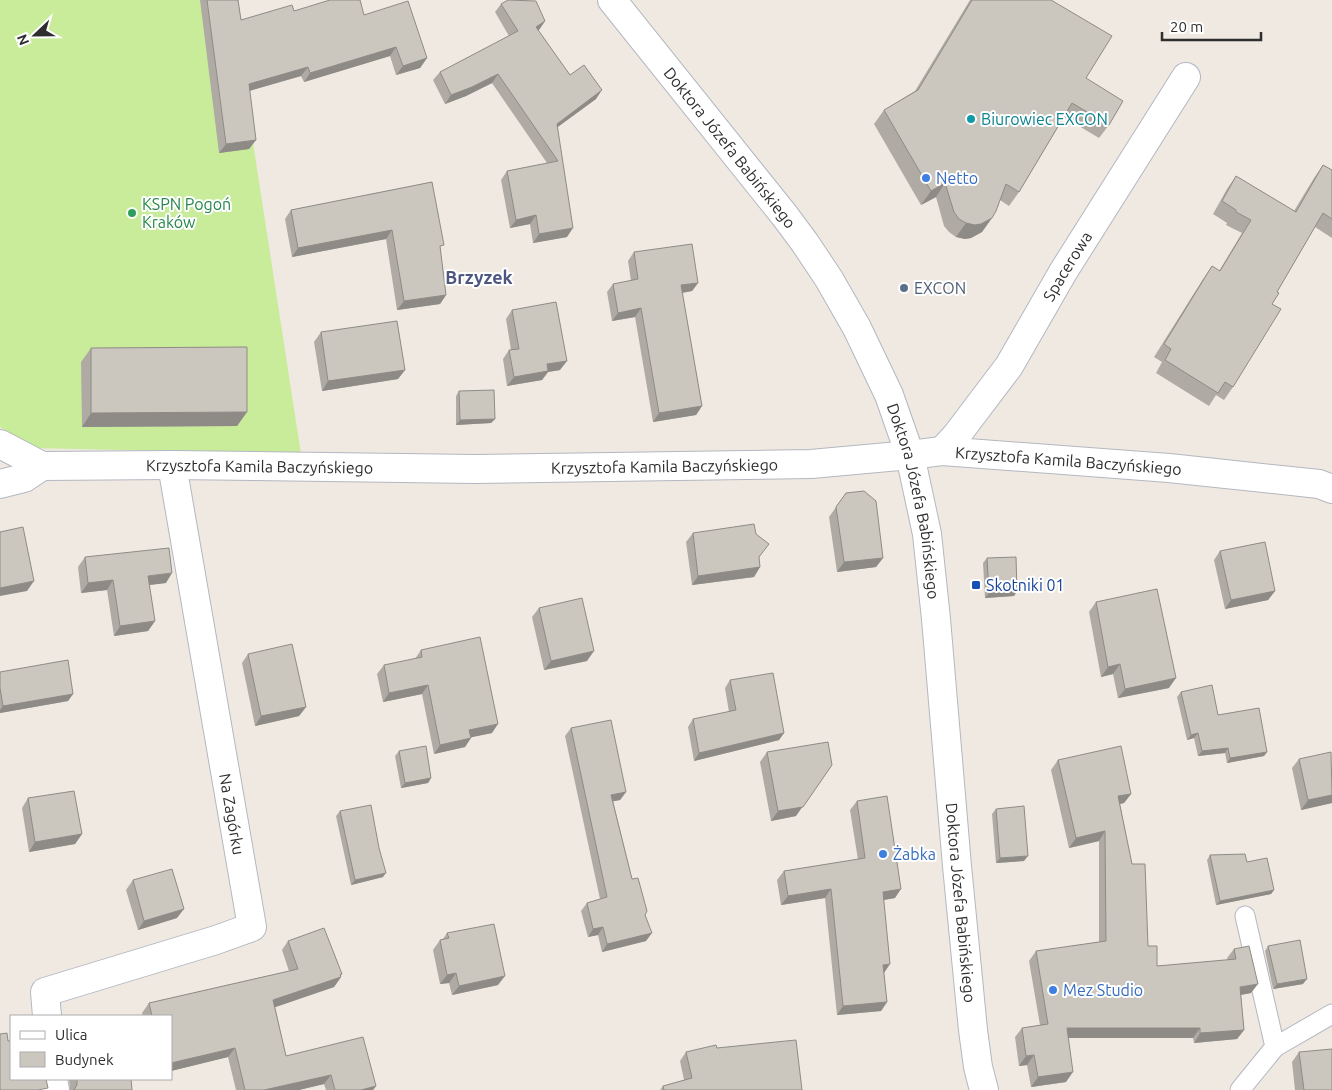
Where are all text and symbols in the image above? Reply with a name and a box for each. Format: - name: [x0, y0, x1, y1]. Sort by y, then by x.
- north arrow: [10, 10, 60, 60]
- scale bar: [1162, 10, 1261, 42]
- text: 20 m: [1170, 18, 1203, 35]
- text: N: [14, 32, 32, 48]
- street label: Doktora Józefa Babińskiego: [660, 64, 800, 231]
- place label: Biurowiec EXCON: [981, 110, 1108, 128]
- marker: Biurowiec EXCON: [965, 113, 977, 125]
- place label: Netto: [936, 169, 978, 187]
- marker: Netto: [920, 172, 932, 184]
- place label: KSPN Pogoń Kraków: [142, 195, 231, 231]
- marker: KSPN Pogoń Kraków: [126, 207, 138, 219]
- street label: Spacerowa: [1039, 228, 1095, 304]
- district label: Brzyzek: [445, 267, 513, 287]
- place label: EXCON: [914, 279, 966, 297]
- marker: EXCON: [898, 282, 910, 294]
- street label: Doktora Józefa Babińskiego: [884, 401, 943, 600]
- street label: Krzysztofa Kamila Baczyńskiego: [955, 443, 1183, 478]
- street label: Krzysztofa Kamila Baczyńskiego: [551, 455, 778, 477]
- street label: Krzysztofa Kamila Baczyńskiego: [146, 456, 373, 477]
- place label: Skotniki 01: [986, 576, 1065, 594]
- marker: Skotniki 01: [970, 579, 982, 591]
- street label: Na Zagórku: [216, 772, 248, 856]
- street label: Doktora Józefa Babińskiego: [943, 802, 979, 1004]
- place label: Żabka: [893, 845, 936, 863]
- marker: Żabka: [877, 848, 889, 860]
- place label: Mez Studio: [1063, 981, 1143, 999]
- marker: Mez Studio: [1047, 984, 1059, 996]
- legend: [10, 1015, 172, 1080]
- text: Ulica: [55, 1026, 87, 1043]
- text: Budynek: [55, 1051, 114, 1068]

